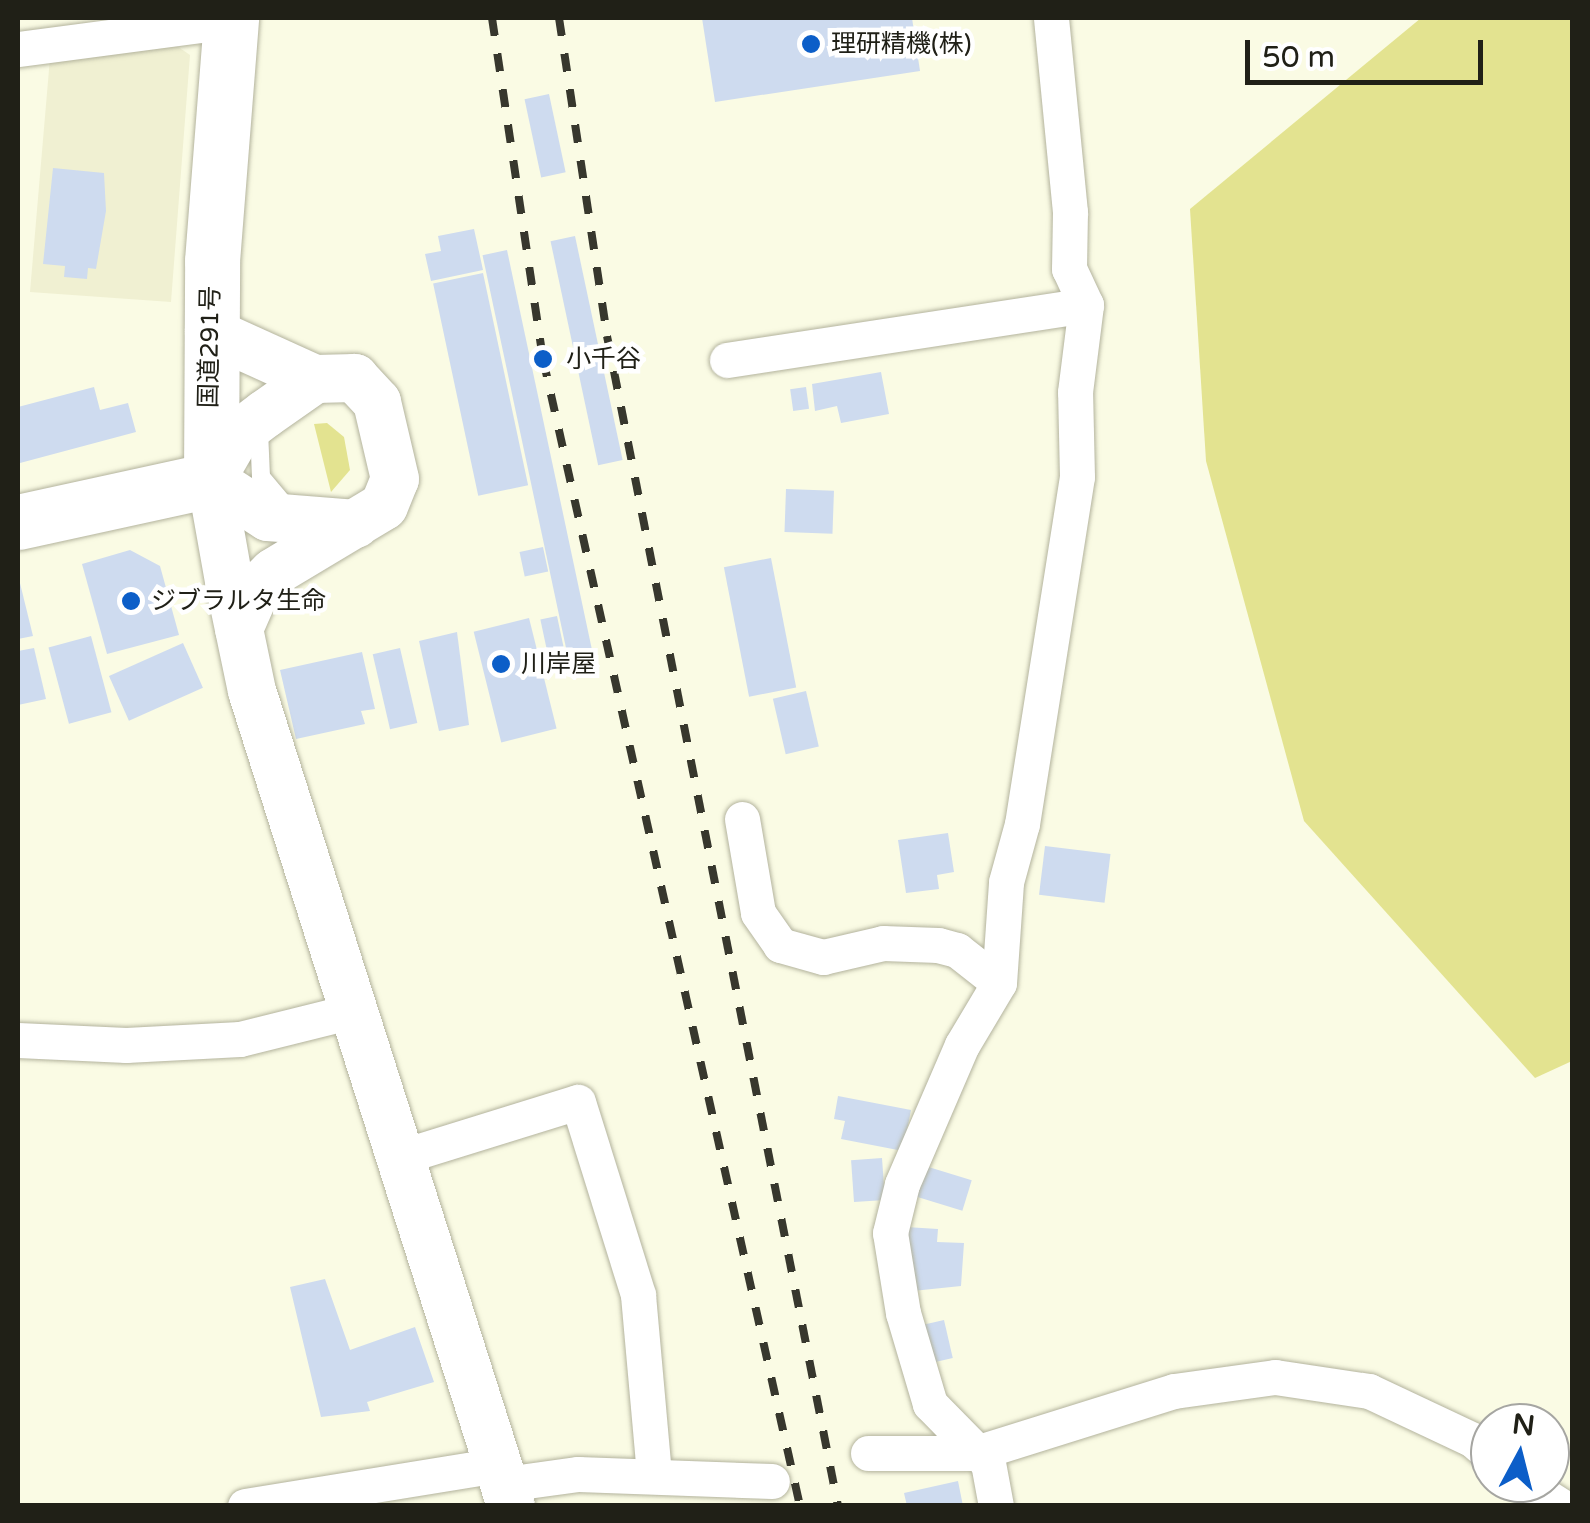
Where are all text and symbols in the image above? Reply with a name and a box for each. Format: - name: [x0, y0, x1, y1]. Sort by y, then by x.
- scale bar: [1250, 20, 1488, 82]
- place label: 理研精機(株): [831, 29, 972, 59]
- marker: 理研精機(株): [800, 33, 822, 55]
- text: 50 m: [1262, 39, 1335, 76]
- street label: 国道291号: [194, 286, 226, 408]
- place label: 小千谷: [566, 344, 641, 374]
- marker: 小千谷: [530, 346, 556, 372]
- place label: ジブラルタ生命: [151, 586, 326, 616]
- marker: ジブラルタ生命: [120, 590, 142, 612]
- place label: 川岸屋: [521, 649, 596, 679]
- marker: 川岸屋: [490, 653, 512, 675]
- north arrow: [1470, 1403, 1570, 1503]
- text: N: [1510, 1407, 1537, 1443]

